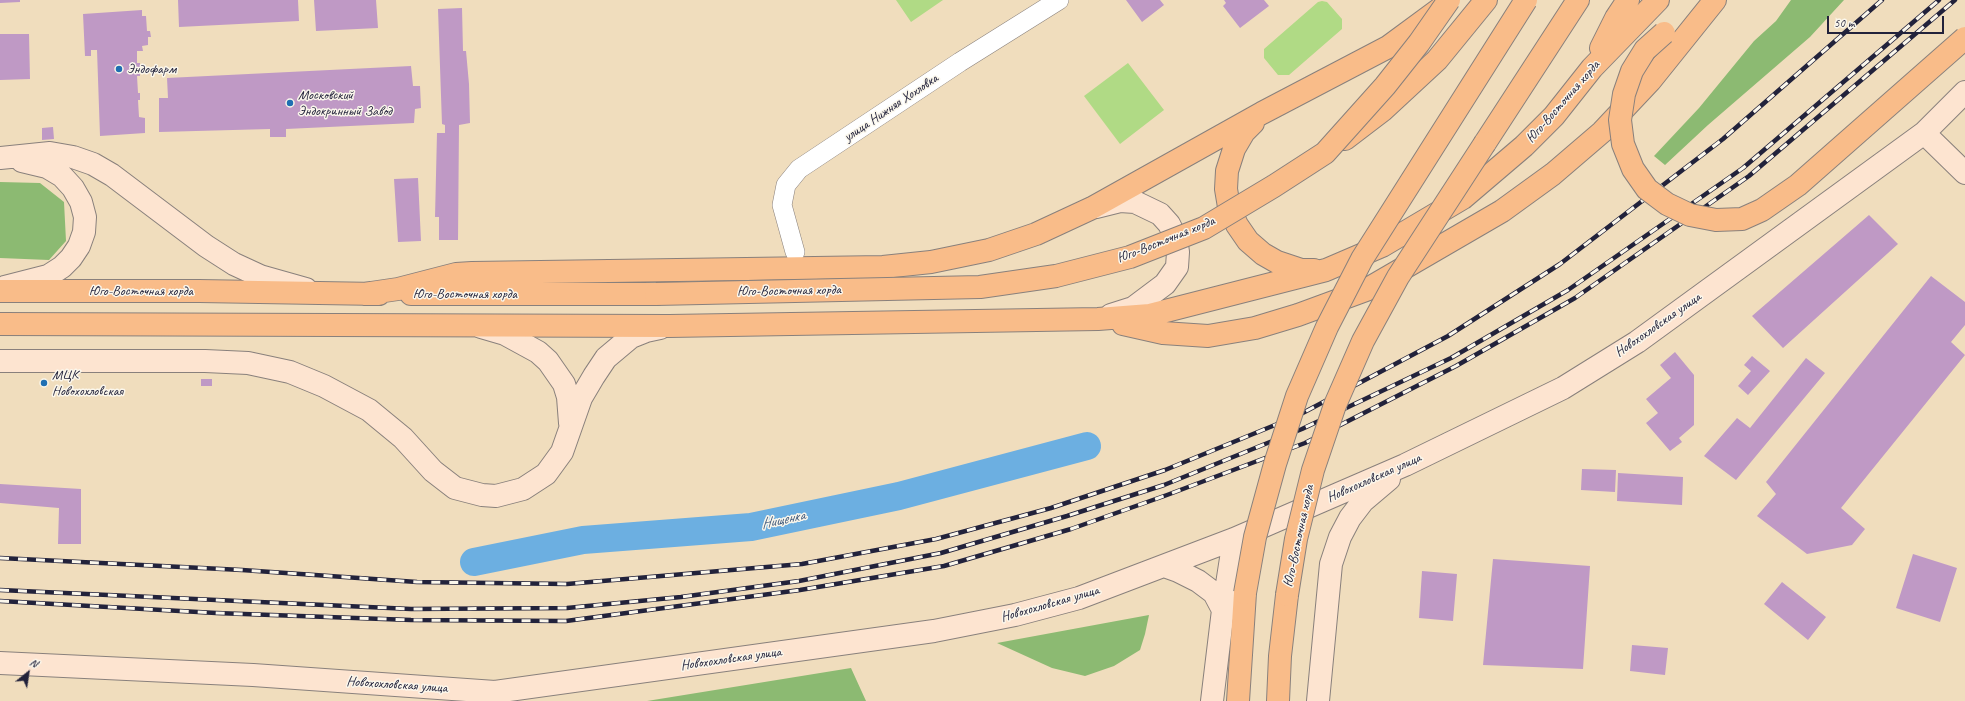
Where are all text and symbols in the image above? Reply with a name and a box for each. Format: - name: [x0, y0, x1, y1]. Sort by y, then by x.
- scale bar: [1829, 8, 1946, 34]
- text: 50 m: [1834, 15, 1854, 31]
- street label: Юго-Восточная хорда: [1523, 57, 1603, 147]
- place label: Эндофарм: [127, 61, 176, 77]
- marker: Эндофарм: [114, 64, 124, 74]
- street label: улица Нижняя Хохловка: [841, 70, 941, 146]
- place label: Московский Эндокринный Завод: [298, 87, 392, 120]
- marker: Московский Эндокринный Завод: [285, 98, 295, 108]
- street label: Юго-Восточная хорда: [1115, 213, 1217, 267]
- street label: Юго-Восточная хорда: [737, 282, 841, 300]
- street label: Юго-Восточная хорда: [89, 283, 193, 299]
- street label: Юго-Восточная хорда: [413, 286, 517, 302]
- street label: Новохохловская улица: [1612, 289, 1704, 361]
- place label: МЦК Новохохловская: [52, 367, 123, 400]
- marker: МЦК Новохохловская: [39, 378, 49, 388]
- street label: Новохохловская улица: [1324, 450, 1424, 506]
- street label: Юго-Восточная хорда: [1280, 483, 1318, 589]
- water label: Нищенка: [760, 507, 806, 533]
- street label: Новохохловская улица: [999, 582, 1101, 626]
- street label: Новохохловская улица: [680, 644, 782, 674]
- north arrow: [8, 653, 48, 693]
- text: N: [28, 655, 40, 670]
- street label: Новохохловская улица: [346, 673, 448, 697]

